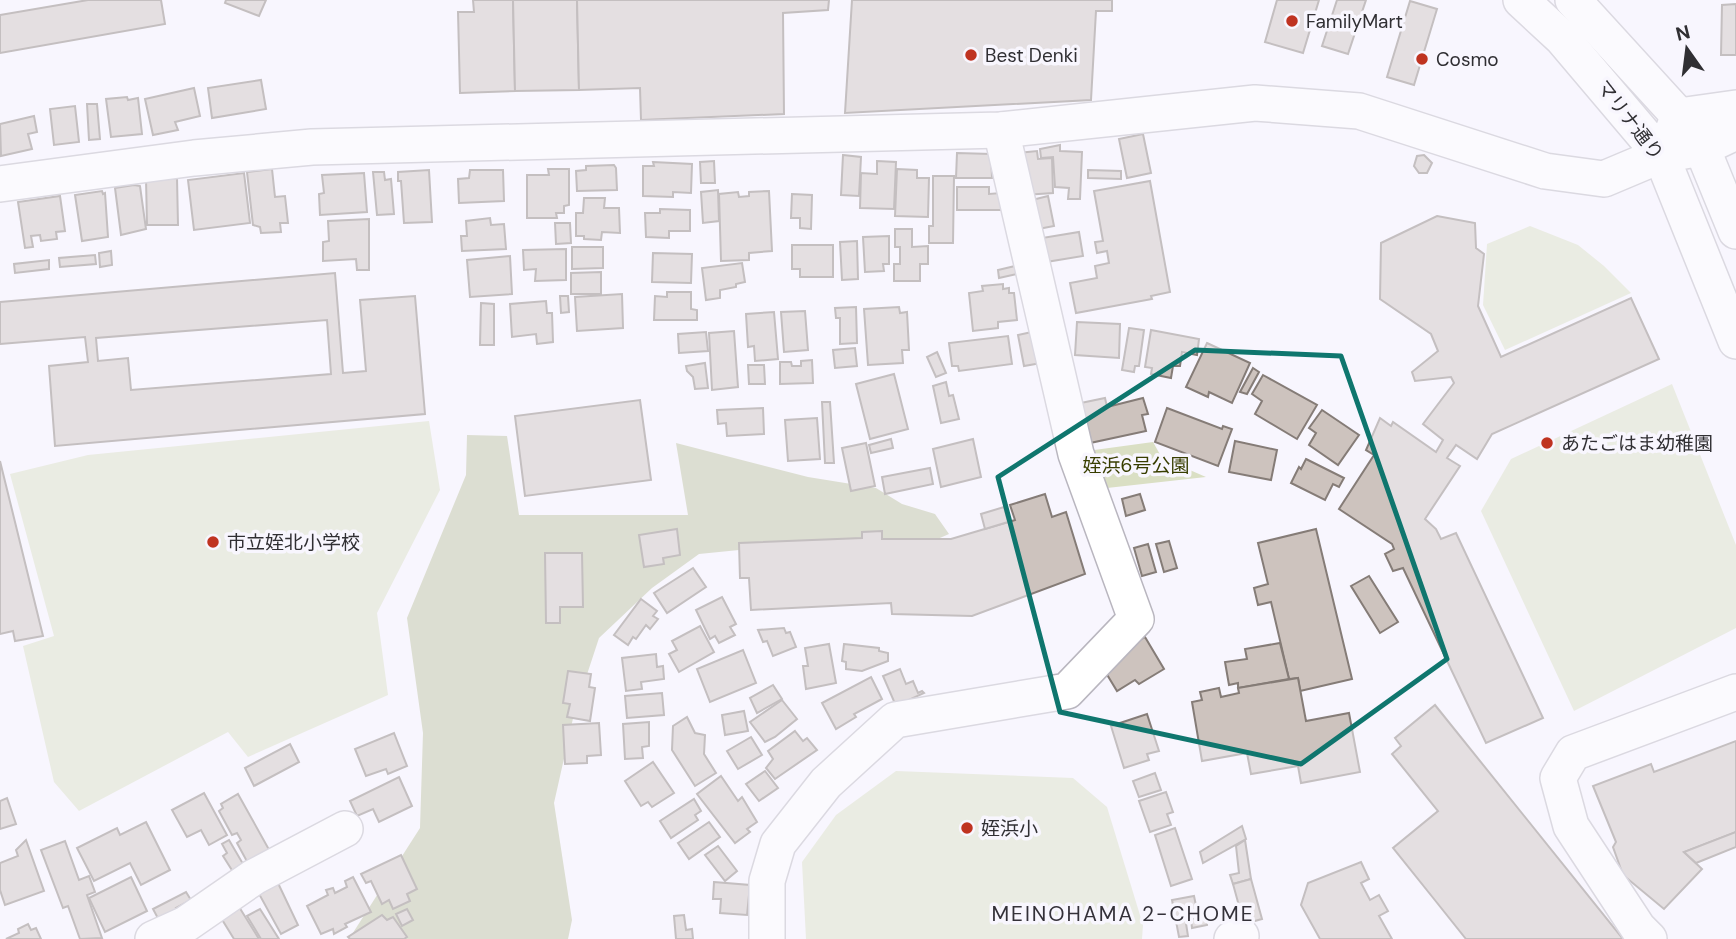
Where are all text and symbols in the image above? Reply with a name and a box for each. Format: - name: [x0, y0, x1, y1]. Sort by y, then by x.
- place label: FamilyMart: [1306, 9, 1403, 34]
- marker: FamilyMart: [1284, 13, 1300, 29]
- north arrow: [1652, 14, 1722, 84]
- text: N: [1673, 19, 1693, 47]
- place label: Best Denki: [985, 43, 1078, 68]
- marker: Best Denki: [963, 47, 979, 63]
- place label: Cosmo: [1436, 47, 1499, 72]
- marker: Cosmo: [1414, 51, 1430, 67]
- street label: マリナ通り: [1591, 75, 1669, 165]
- place label: あたごはま幼稚園: [1561, 431, 1713, 456]
- marker: あたごはま幼稚園: [1539, 435, 1555, 451]
- park label: 姪浜6号公園: [1083, 453, 1189, 478]
- place label: 市立姪北小学校: [227, 530, 360, 555]
- marker: 市立姪北小学校: [205, 534, 221, 550]
- place label: 姪浜小: [981, 816, 1038, 841]
- marker: 姪浜小: [959, 820, 975, 836]
- district label: MEINOHAMA 2-CHOME: [991, 900, 1255, 928]

